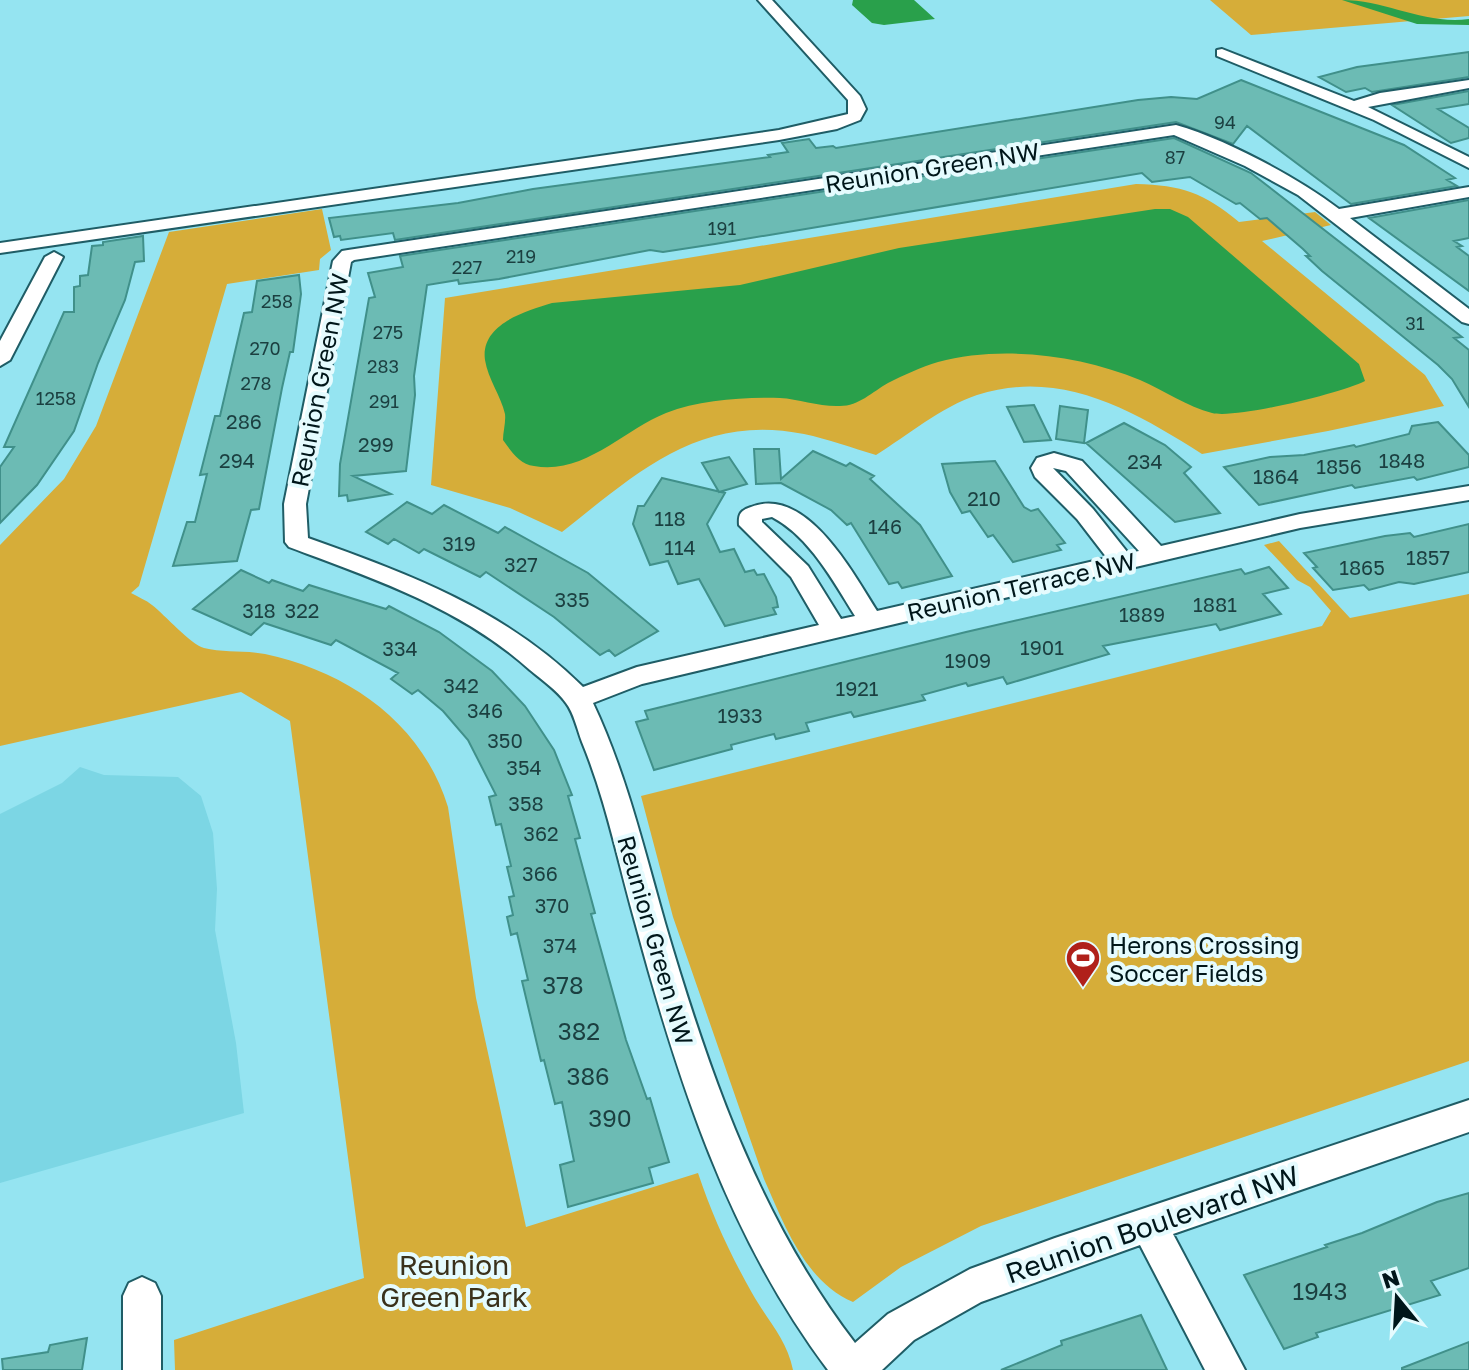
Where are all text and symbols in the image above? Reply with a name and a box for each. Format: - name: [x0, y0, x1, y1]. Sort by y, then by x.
- house number: 94: [1214, 111, 1236, 133]
- street label: Reunion Green NW: [823, 136, 1041, 198]
- house number: 87: [1165, 146, 1185, 168]
- house number: 191: [708, 217, 736, 239]
- house number: 219: [506, 245, 536, 267]
- house number: 227: [452, 256, 482, 278]
- street label: Reunion Green NW: [284, 271, 354, 489]
- house number: 258: [261, 290, 293, 312]
- house number: 31: [1405, 312, 1425, 334]
- house number: 275: [373, 321, 403, 343]
- house number: 270: [249, 337, 281, 359]
- house number: 283: [367, 355, 399, 377]
- house number: 278: [241, 372, 271, 394]
- house number: 1258: [36, 387, 76, 409]
- house number: 291: [369, 390, 399, 412]
- house number: 286: [226, 409, 262, 433]
- house number: 299: [358, 432, 394, 456]
- house number: 294: [219, 448, 255, 472]
- house number: 1848: [1379, 448, 1425, 472]
- house number: 234: [1127, 449, 1163, 473]
- house number: 1856: [1316, 454, 1362, 478]
- house number: 1864: [1253, 464, 1299, 488]
- house number: 210: [967, 486, 1001, 510]
- house number: 118: [654, 506, 686, 530]
- house number: 146: [868, 514, 902, 538]
- house number: 319: [442, 531, 476, 555]
- house number: 114: [664, 535, 696, 559]
- house number: 1857: [1406, 545, 1450, 569]
- street label: Reunion Terrace NW: [904, 546, 1138, 626]
- house number: 327: [504, 552, 538, 576]
- house number: 1865: [1339, 555, 1385, 579]
- house number: 335: [555, 587, 590, 611]
- house number: 1881: [1193, 592, 1237, 616]
- house number: 318: [242, 598, 276, 622]
- house number: 322: [285, 598, 319, 622]
- house number: 1889: [1119, 602, 1165, 626]
- house number: 1901: [1020, 635, 1064, 659]
- house number: 334: [382, 636, 418, 660]
- house number: 1909: [945, 648, 991, 672]
- house number: 342: [443, 673, 479, 697]
- house number: 1921: [835, 676, 879, 700]
- house number: 346: [467, 698, 503, 722]
- house number: 1933: [717, 703, 763, 727]
- house number: 350: [487, 728, 523, 752]
- house number: 354: [506, 755, 542, 779]
- house number: 358: [508, 791, 544, 815]
- house number: 362: [523, 821, 559, 845]
- street label: Reunion Green NW: [612, 832, 700, 1048]
- house number: 366: [522, 861, 558, 885]
- house number: 370: [535, 893, 569, 917]
- place label: Herons Crossing Soccer Fields: [1109, 930, 1299, 987]
- house number: 374: [543, 933, 577, 957]
- sports icon: Herons Crossing Soccer Fields: [1064, 939, 1102, 989]
- house number: 378: [542, 970, 584, 999]
- house number: 382: [558, 1016, 600, 1045]
- house number: 386: [566, 1061, 610, 1090]
- house number: 390: [588, 1103, 632, 1132]
- street label: Reunion Boulevard NW: [1001, 1158, 1303, 1290]
- park label: Reunion Green Park: [380, 1248, 528, 1313]
- north arrow: [1357, 1258, 1437, 1338]
- text: N: [1379, 1263, 1403, 1294]
- house number: 1943: [1293, 1276, 1347, 1305]

